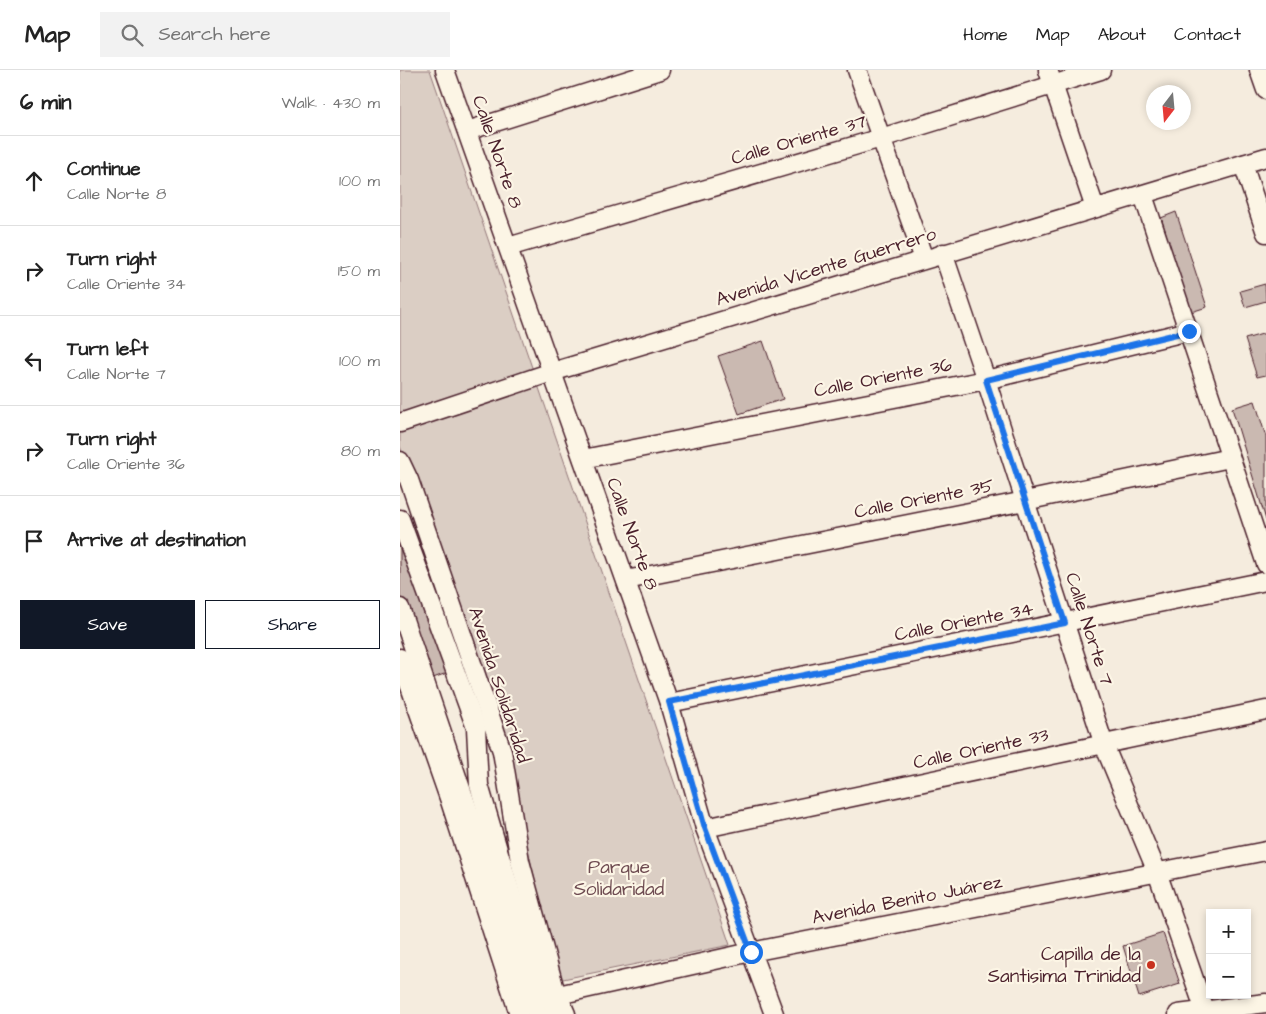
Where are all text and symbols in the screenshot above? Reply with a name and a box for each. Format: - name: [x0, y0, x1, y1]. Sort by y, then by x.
- search box: [100, 12, 450, 57]
- text: Map: [25, 18, 70, 52]
- icon: search: [118, 21, 146, 49]
- text: Search here: [158, 21, 271, 48]
- text: Home: [963, 22, 1008, 47]
- text: Map: [1036, 22, 1070, 47]
- text: About: [1098, 22, 1146, 47]
- text: Contact: [1174, 22, 1241, 47]
- north arrow: [1146, 85, 1191, 130]
- text: 6 min: [20, 88, 72, 117]
- text: Walk · 430 m: [281, 92, 380, 114]
- street label: Calle Norte 8: [465, 92, 529, 212]
- street label: Calle Oriente 37: [728, 108, 870, 172]
- text: Continue: [67, 156, 141, 183]
- icon: ahead: [20, 167, 48, 195]
- text: 100 m: [339, 170, 380, 192]
- text: Calle Norte 8: [67, 183, 166, 205]
- street label: Avenida Vicente Guerrero: [712, 220, 940, 313]
- text: Turn right: [67, 246, 156, 273]
- icon: right: [20, 257, 48, 285]
- text: 150 m: [338, 260, 380, 282]
- text: Calle Oriente 34: [67, 273, 186, 295]
- route end: [1178, 320, 1201, 343]
- text: Turn left: [67, 336, 148, 363]
- icon: left: [20, 347, 48, 375]
- text: 100 m: [339, 350, 380, 372]
- street label: Calle Oriente 36: [812, 351, 954, 405]
- text: Calle Norte 7: [67, 363, 166, 385]
- text: Turn right: [67, 426, 156, 453]
- icon: right: [20, 437, 48, 465]
- text: 80 m: [341, 440, 380, 462]
- text: Calle Oriente 36: [67, 453, 185, 475]
- street label: Calle Oriente 35: [852, 472, 997, 526]
- street label: Calle Norte 8: [599, 474, 665, 594]
- icon: arrive: [20, 527, 48, 555]
- text: Arrive at destination: [67, 527, 246, 554]
- street label: Calle Norte 7: [1058, 569, 1120, 689]
- street label: Calle Oriente 34: [892, 595, 1036, 649]
- button: Save: [20, 600, 195, 649]
- button: Share: [205, 600, 380, 649]
- street label: Avenida Solidaridad: [461, 604, 537, 767]
- street label: Calle Oriente 33: [911, 721, 1052, 777]
- park label: Parque Solidaridad: [574, 854, 665, 903]
- street label: Avenida Benito Juárez: [810, 868, 1005, 932]
- map controls: [1206, 909, 1251, 999]
- button: +: [1206, 909, 1251, 954]
- route start: [740, 941, 763, 964]
- place label: Capilla de la Santisima Trinidad: [988, 941, 1141, 990]
- button: −: [1206, 954, 1251, 999]
- marker: Capilla de la Santisima Trinidad: [1145, 959, 1157, 971]

